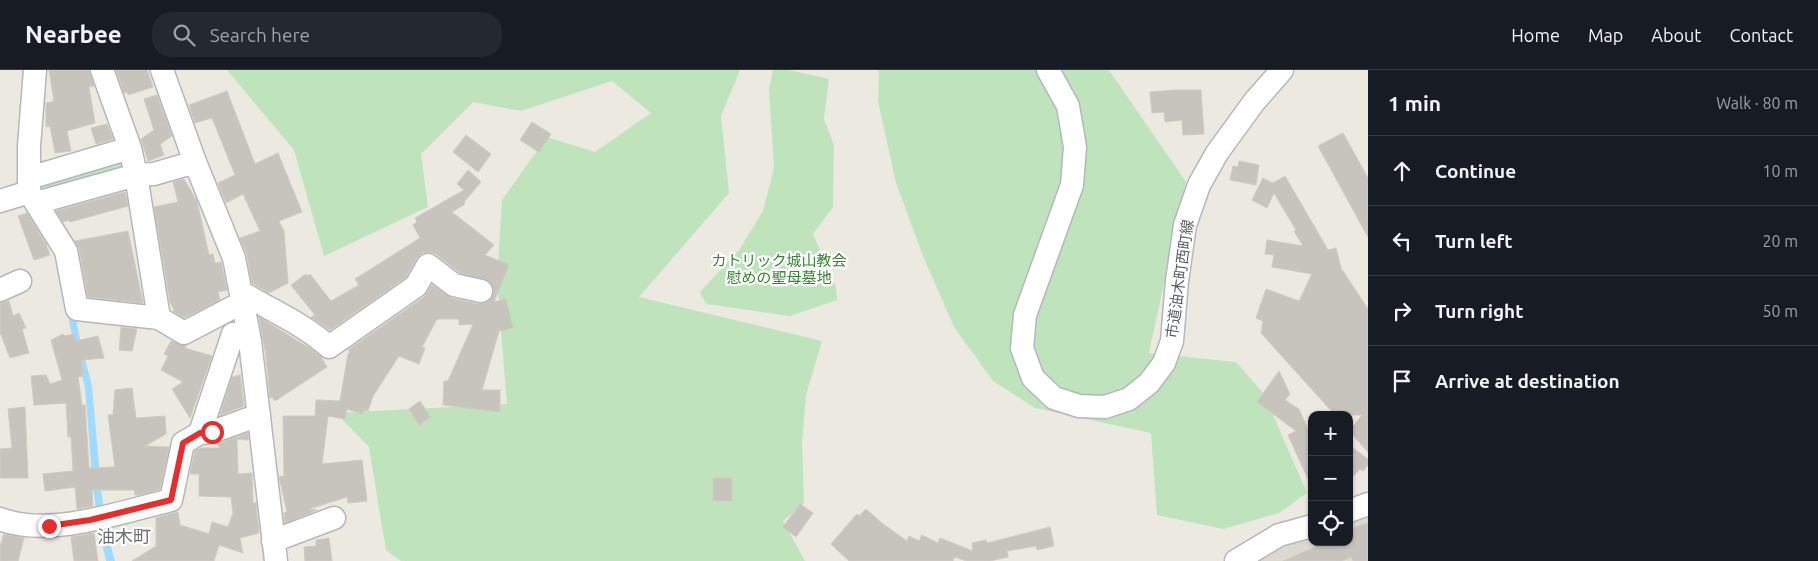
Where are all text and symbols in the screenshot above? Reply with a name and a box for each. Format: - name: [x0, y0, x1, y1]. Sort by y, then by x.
- search box: [152, 12, 502, 57]
- text: Nearbee: [25, 21, 122, 48]
- icon: search: [170, 21, 198, 49]
- text: Search here: [210, 24, 310, 46]
- text: Home: [1511, 25, 1560, 45]
- text: Map: [1588, 25, 1623, 45]
- text: About: [1651, 25, 1701, 45]
- text: Contact: [1729, 25, 1793, 45]
- text: 1 min: [1388, 91, 1441, 115]
- text: Walk · 80 m: [1716, 94, 1798, 112]
- icon: ahead: [1388, 157, 1416, 185]
- text: Continue: [1435, 160, 1516, 182]
- text: 10 m: [1762, 162, 1798, 180]
- street label: 市道油木町西町線: [1163, 218, 1196, 340]
- icon: left: [1388, 227, 1416, 255]
- text: Turn left: [1435, 230, 1513, 252]
- text: 20 m: [1762, 232, 1798, 250]
- park label: カトリック城山教会 慰めの聖母墓地: [711, 252, 847, 286]
- icon: right: [1388, 297, 1416, 325]
- text: Turn right: [1435, 300, 1523, 322]
- text: 50 m: [1762, 302, 1798, 320]
- icon: arrive: [1388, 367, 1416, 395]
- text: Arrive at destination: [1435, 370, 1620, 392]
- map controls: [1308, 411, 1353, 546]
- button: +: [1308, 411, 1353, 456]
- route start: [201, 421, 224, 444]
- button: −: [1308, 456, 1353, 501]
- button: locate: [1308, 501, 1353, 546]
- route end: [38, 515, 61, 538]
- district label: 油木町: [97, 526, 151, 546]

